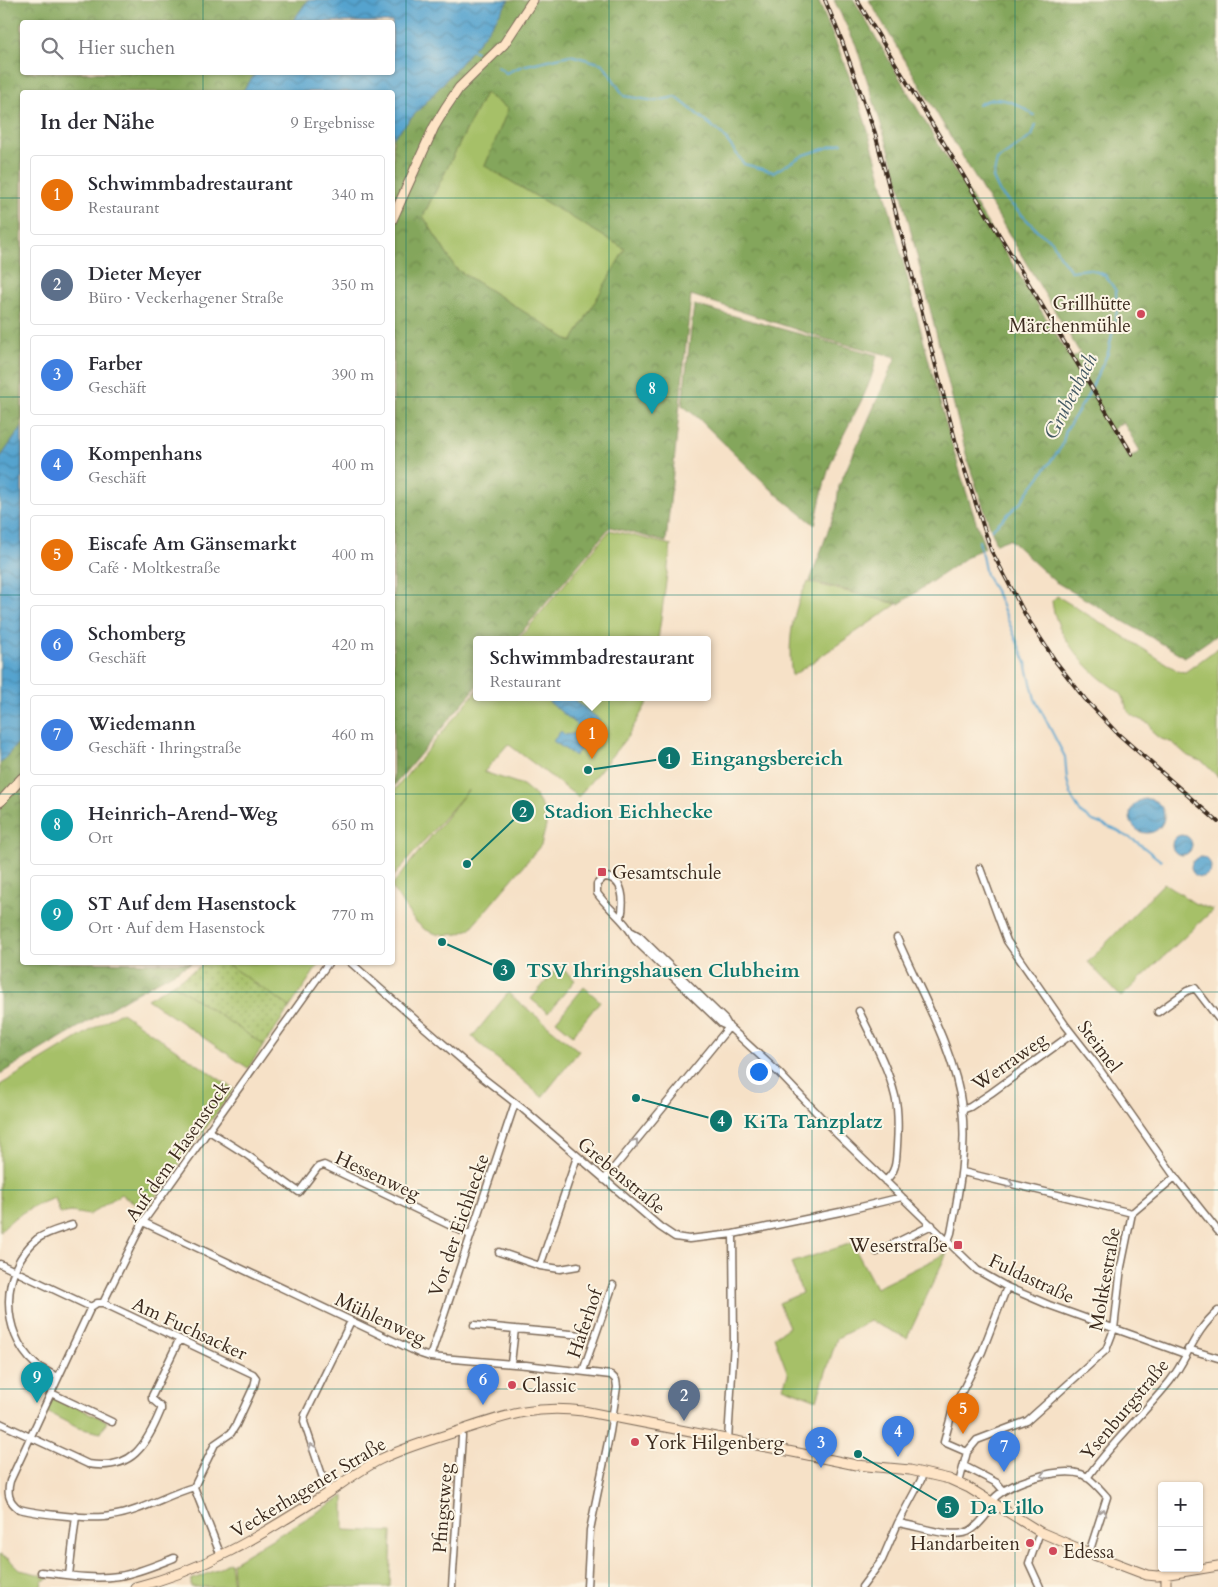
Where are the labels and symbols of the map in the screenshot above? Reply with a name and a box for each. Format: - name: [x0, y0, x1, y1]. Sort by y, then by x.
- place label: Grillhütte Märchenmühle: [1009, 291, 1131, 339]
- marker: Grillhütte Märchenmühle: [1135, 308, 1147, 320]
- water label: Grubenbach: [1037, 348, 1104, 444]
- pin: 8: [636, 373, 668, 414]
- pin: 1: [576, 718, 608, 759]
- callout: Eingangsbereich: [656, 741, 853, 776]
- text: Eingangsbereich: [691, 745, 844, 772]
- text: 1: [665, 749, 673, 769]
- callout: Stadion Eichhecke: [510, 794, 724, 829]
- text: Stadion Eichhecke: [545, 798, 713, 825]
- text: 2: [519, 802, 527, 822]
- place label: Gesamtschule: [612, 860, 722, 886]
- marker: Gesamtschule: [596, 866, 608, 878]
- callout: TSV Ihringshausen Clubheim: [492, 952, 810, 987]
- text: TSV Ihringshausen Clubheim: [526, 957, 800, 984]
- text: 3: [500, 960, 508, 980]
- street label: Steimel: [1071, 1015, 1127, 1078]
- street label: Werraweg: [966, 1026, 1053, 1098]
- your location: [746, 1059, 772, 1085]
- street label: Auf dem Hasenstock: [120, 1075, 237, 1227]
- callout: KiTa Tanzplatz: [709, 1103, 893, 1138]
- text: KiTa Tanzplatz: [743, 1108, 883, 1135]
- text: 4: [717, 1111, 725, 1131]
- street label: Grebenstraße: [572, 1131, 671, 1220]
- one-way arrow: [630, 1139, 638, 1148]
- street label: Hessenweg: [331, 1145, 425, 1207]
- street label: Vor der Eichhecke: [422, 1150, 496, 1300]
- one-way arrow: [1005, 1178, 1013, 1188]
- street label: Moltkestraße: [1083, 1225, 1127, 1333]
- place label: Weserstraße: [848, 1233, 948, 1259]
- marker: Weserstraße: [952, 1239, 964, 1251]
- street label: Fuldastraße: [984, 1248, 1079, 1310]
- street label: Haferhof: [561, 1282, 610, 1362]
- street label: Mühlenweg: [331, 1287, 431, 1351]
- street label: Am Fuchsacker: [128, 1291, 251, 1367]
- street label: Ysenburgstraße: [1074, 1353, 1175, 1466]
- pin: 9: [21, 1362, 53, 1403]
- pin: 6: [467, 1364, 499, 1405]
- place label: Classic: [522, 1373, 577, 1399]
- marker: Classic: [506, 1379, 518, 1391]
- pin: 2: [668, 1380, 700, 1421]
- pin: 5: [947, 1393, 979, 1434]
- pin: 4: [882, 1416, 914, 1457]
- pin: 3: [805, 1427, 837, 1468]
- place label: York Hilgenberg: [645, 1430, 785, 1456]
- street label: Veckerhagener Straße: [226, 1431, 391, 1545]
- pin: 7: [988, 1431, 1020, 1472]
- marker: York Hilgenberg: [629, 1436, 641, 1448]
- one-way arrow: [308, 1443, 318, 1451]
- street label: Pfingstweg: [427, 1462, 459, 1554]
- one-way arrow: [1041, 1469, 1049, 1479]
- callout: Da Lillo: [935, 1490, 1054, 1525]
- text: Da Lillo: [970, 1494, 1044, 1521]
- text: 5: [944, 1498, 952, 1518]
- one-way arrow: [1097, 1508, 1107, 1517]
- place label: Handarbeiten: [910, 1531, 1020, 1557]
- marker: Handarbeiten: [1024, 1537, 1036, 1549]
- place label: Edessa: [1063, 1539, 1114, 1565]
- marker: Edessa: [1047, 1545, 1059, 1557]

